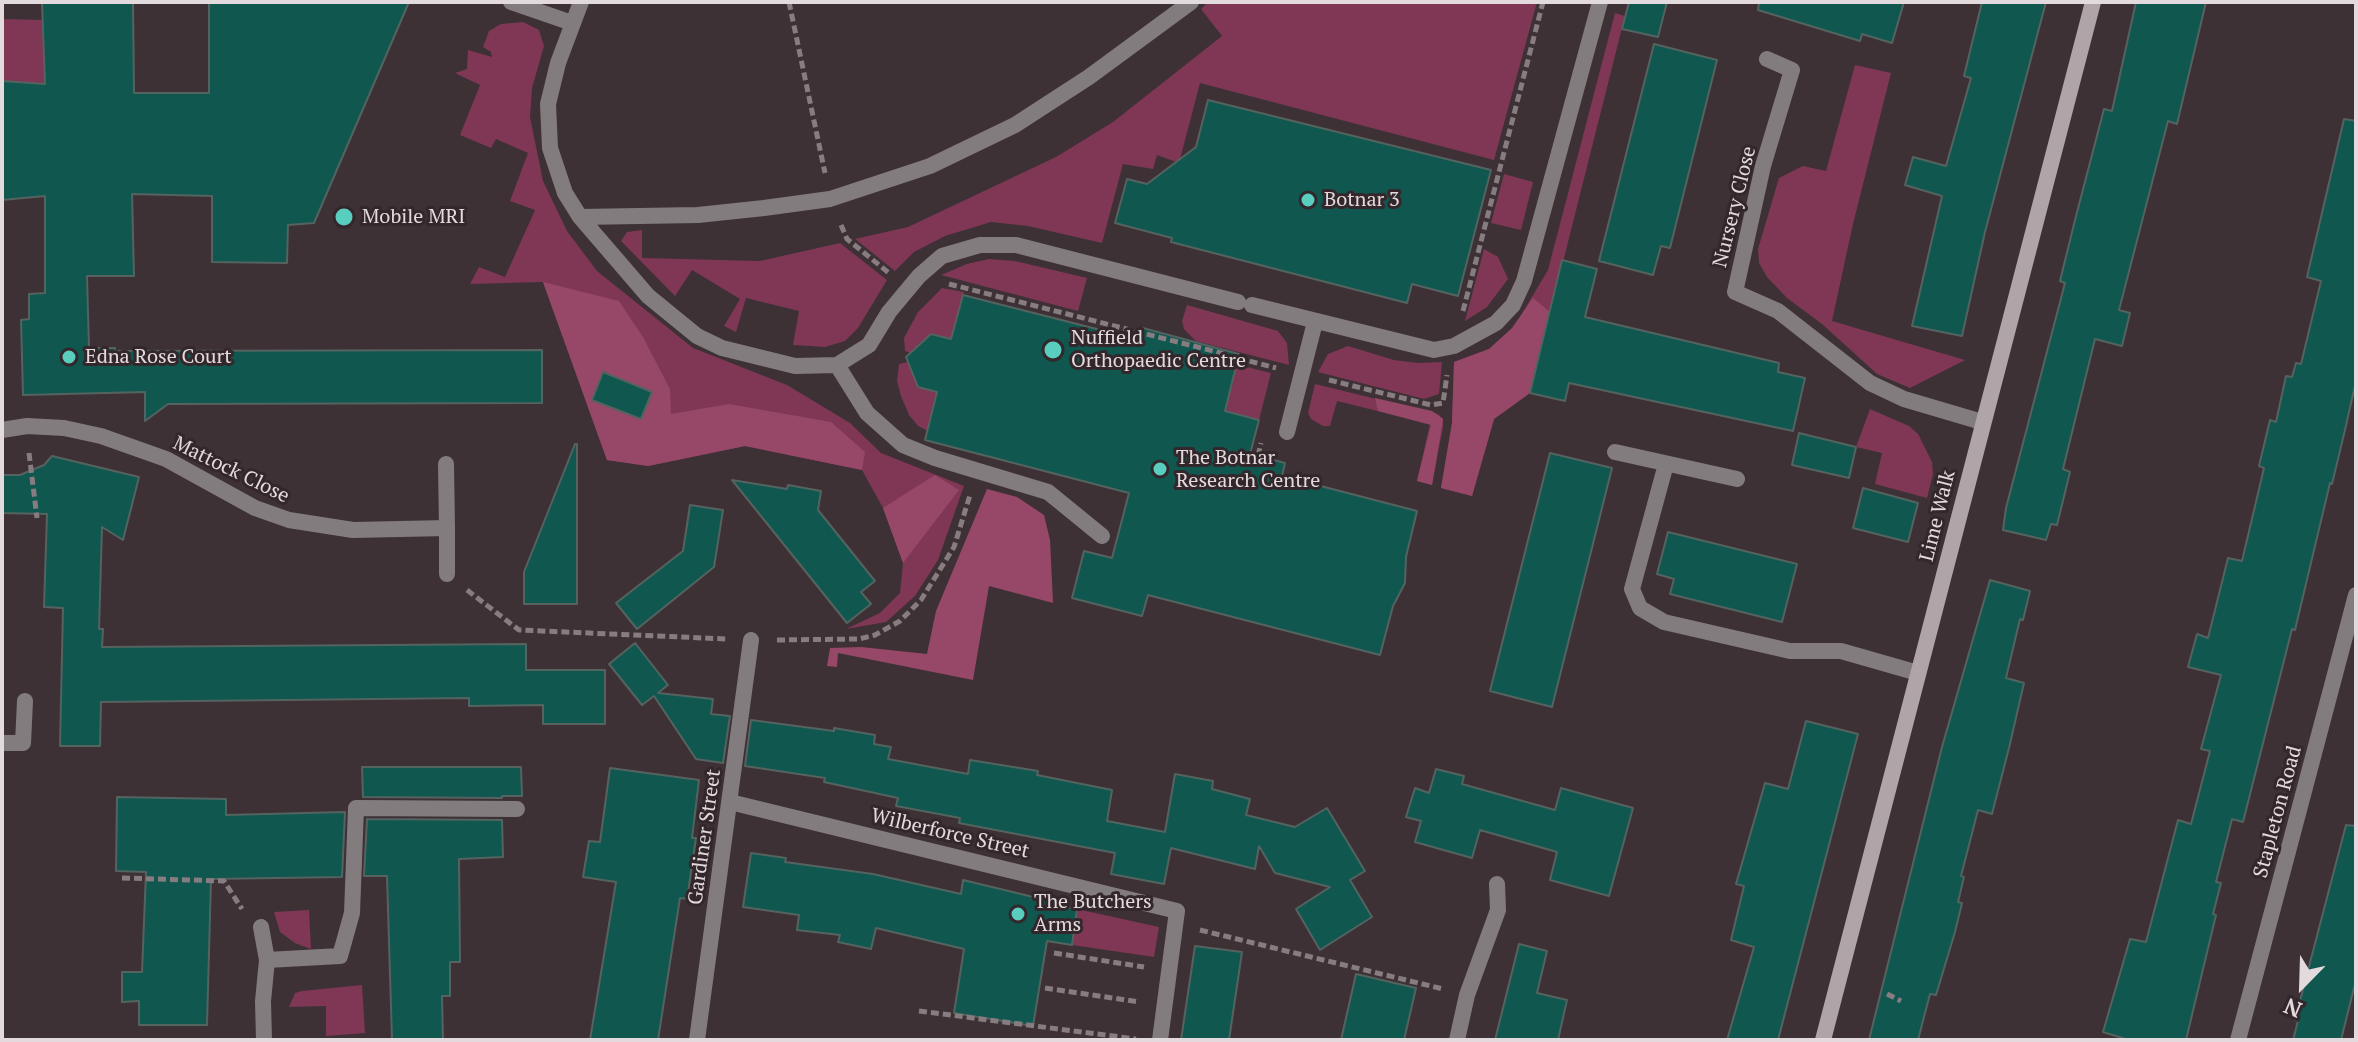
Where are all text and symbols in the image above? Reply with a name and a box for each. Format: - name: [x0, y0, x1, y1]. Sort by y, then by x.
- street label: Nursery Close: [1708, 144, 1762, 270]
- place label: Botnar 3: [1324, 188, 1400, 212]
- marker: Botnar 3: [1299, 191, 1317, 209]
- place label: Mobile MRI: [362, 205, 465, 229]
- marker: Mobile MRI: [333, 206, 355, 228]
- place label: Nuffield Orthopaedic Centre: [1071, 326, 1246, 373]
- marker: Nuffield Orthopaedic Centre: [1042, 339, 1064, 361]
- place label: Edna Rose Court: [85, 345, 232, 369]
- marker: Edna Rose Court: [60, 348, 78, 366]
- street label: Mattock Close: [169, 431, 293, 509]
- place label: The Botnar Research Centre: [1176, 446, 1320, 493]
- marker: The Botnar Research Centre: [1151, 460, 1169, 478]
- street label: Lime Walk: [1915, 468, 1961, 564]
- street label: Stapleton Road: [2249, 743, 2307, 881]
- street label: Gardiner Street: [684, 768, 726, 906]
- street label: Wilberforce Street: [868, 804, 1032, 864]
- place label: The Butchers Arms: [1034, 890, 1152, 937]
- marker: The Butchers Arms: [1009, 905, 1027, 923]
- north arrow: [2262, 946, 2342, 1026]
- text: N: [2279, 992, 2306, 1025]

